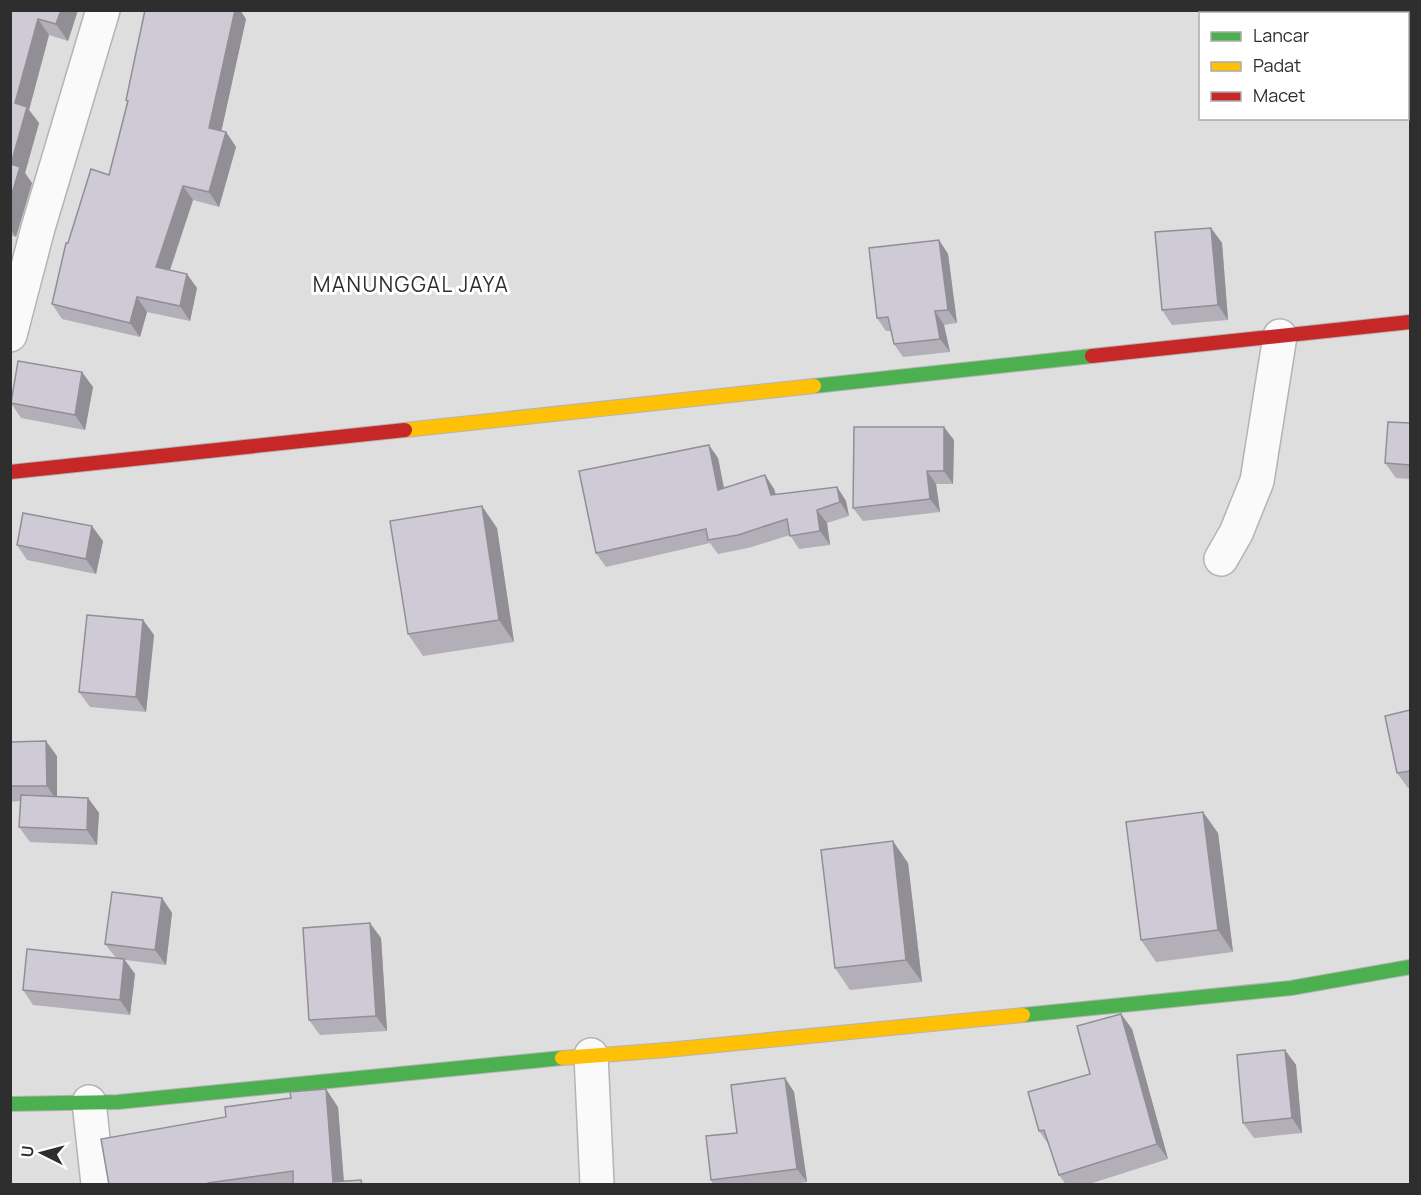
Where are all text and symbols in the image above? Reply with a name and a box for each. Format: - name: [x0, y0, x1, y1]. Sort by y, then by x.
- legend: [1199, 12, 1409, 120]
- text: Lancar: [1253, 23, 1310, 47]
- text: Padat: [1253, 53, 1301, 77]
- text: Macet: [1253, 83, 1306, 107]
- district label: MANUNGGAL JAYA: [313, 270, 509, 298]
- north arrow: [12, 1123, 72, 1183]
- text: U: [16, 1145, 39, 1158]

